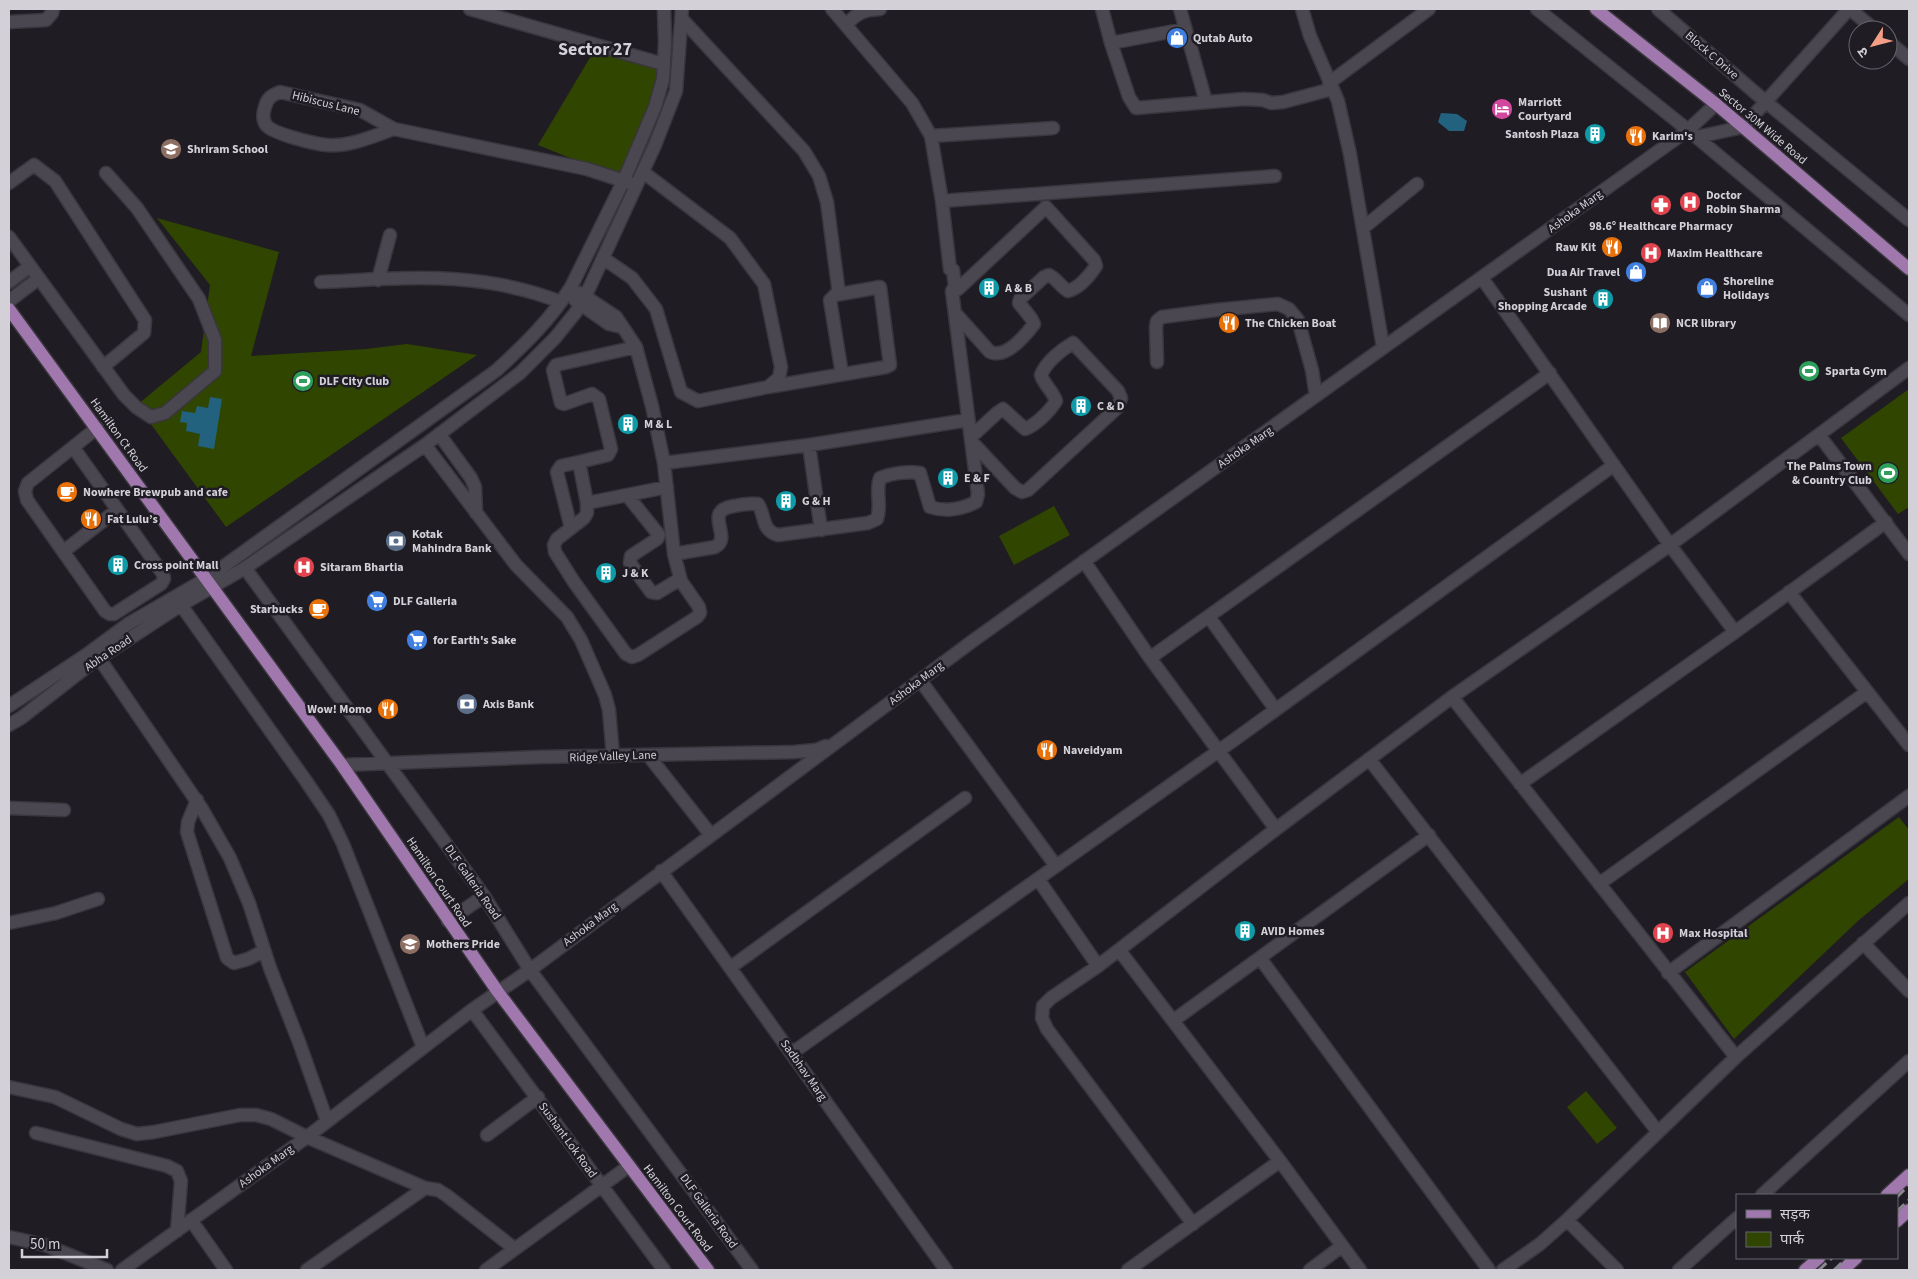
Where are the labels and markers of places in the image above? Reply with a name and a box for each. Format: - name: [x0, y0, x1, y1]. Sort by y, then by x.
- shop icon: Qutab Auto: [1165, 26, 1189, 50]
- place label: Qutab Auto: [1193, 30, 1253, 47]
- place label: Marriott Courtyard: [1518, 94, 1572, 125]
- hotel icon: Marriott Courtyard: [1490, 97, 1514, 121]
- building icon: Santosh Plaza: [1583, 122, 1607, 146]
- restaurant icon: Karim's: [1624, 124, 1648, 148]
- place label: Santosh Plaza: [1505, 126, 1579, 143]
- place label: Karim's: [1652, 128, 1693, 145]
- school or university icon: Shriram School: [159, 137, 183, 161]
- place label: Shriram School: [187, 141, 269, 158]
- place label: Doctor Robin Sharma: [1706, 187, 1781, 218]
- hospital icon: Doctor Robin Sharma: [1678, 190, 1702, 214]
- pharmacy icon: 98.6° Healthcare Pharmacy: [1649, 193, 1673, 217]
- place label: 98.6° Healthcare Pharmacy: [1589, 218, 1733, 235]
- restaurant icon: Raw Kit: [1600, 235, 1624, 259]
- place label: Raw Kit: [1555, 239, 1596, 256]
- hospital icon: Maxim Healthcare: [1639, 241, 1663, 265]
- place label: Maxim Healthcare: [1667, 245, 1763, 262]
- shop icon: Dua Air Travel: [1624, 260, 1648, 284]
- place label: Dua Air Travel: [1547, 264, 1621, 281]
- place label: Shoreline Holidays: [1723, 273, 1774, 304]
- building icon: A & B: [977, 276, 1001, 300]
- shop icon: Shoreline Holidays: [1695, 276, 1719, 300]
- place label: A & B: [1004, 280, 1032, 297]
- place label: Sushant Shopping Arcade: [1498, 284, 1587, 315]
- building icon: Sushant Shopping Arcade: [1591, 287, 1615, 311]
- restaurant icon: The Chicken Boat: [1217, 311, 1241, 335]
- library icon: NCR library: [1648, 311, 1672, 335]
- place label: The Chicken Boat: [1245, 315, 1337, 332]
- place label: NCR library: [1676, 315, 1737, 332]
- sports icon: Sparta Gym: [1797, 359, 1821, 383]
- place label: Sparta Gym: [1825, 363, 1887, 380]
- sports icon: DLF City Club: [291, 369, 315, 393]
- place label: DLF City Club: [319, 373, 389, 390]
- building icon: C & D: [1069, 394, 1093, 418]
- place label: C & D: [1097, 398, 1125, 415]
- building icon: M & L: [616, 412, 640, 436]
- place label: M & L: [644, 416, 672, 433]
- place label: The Palms Town & Country Club: [1787, 458, 1872, 489]
- sports icon: The Palms Town & Country Club: [1876, 461, 1900, 485]
- building icon: E & F: [936, 466, 960, 490]
- place label: E & F: [964, 470, 990, 487]
- cafe icon: Nowhere Brewpub and cafe: [55, 480, 79, 504]
- place label: Nowhere Brewpub and cafe: [83, 484, 228, 501]
- building icon: G & H: [774, 489, 798, 513]
- place label: G & H: [802, 493, 831, 510]
- restaurant icon: Fat Lulu’s: [79, 507, 103, 531]
- place label: Fat Lulu’s: [107, 511, 158, 528]
- place label: Kotak Mahindra Bank: [412, 526, 492, 557]
- bank icon: Kotak Mahindra Bank: [384, 529, 408, 553]
- building icon: Cross point Mall: [106, 553, 130, 577]
- hospital icon: Sitaram Bhartia: [292, 555, 316, 579]
- place label: Cross point Mall: [134, 557, 219, 574]
- place label: Sitaram Bhartia: [320, 559, 404, 576]
- building icon: J & K: [594, 561, 618, 585]
- place label: J & K: [622, 565, 649, 582]
- supermarket icon: DLF Galleria: [365, 589, 389, 613]
- place label: DLF Galleria: [393, 593, 457, 610]
- cafe icon: Starbucks: [307, 597, 331, 621]
- place label: Starbucks: [250, 601, 303, 618]
- supermarket icon: for Earth's Sake: [405, 628, 429, 652]
- place label: for Earth's Sake: [433, 632, 516, 649]
- bank icon: Axis Bank: [455, 692, 479, 716]
- place label: Axis Bank: [482, 696, 534, 713]
- restaurant icon: Wow! Momo: [376, 697, 400, 721]
- place label: Wow! Momo: [307, 701, 372, 718]
- restaurant icon: Naveidyam: [1035, 738, 1059, 762]
- place label: Naveidyam: [1063, 742, 1123, 759]
- building icon: AVID Homes: [1233, 919, 1257, 943]
- hospital icon: Max Hospital: [1651, 921, 1675, 945]
- place label: AVID Homes: [1260, 923, 1325, 940]
- place label: Max Hospital: [1679, 925, 1748, 942]
- school or university icon: Mothers Pride: [398, 932, 422, 956]
- place label: Mothers Pride: [426, 936, 500, 953]

